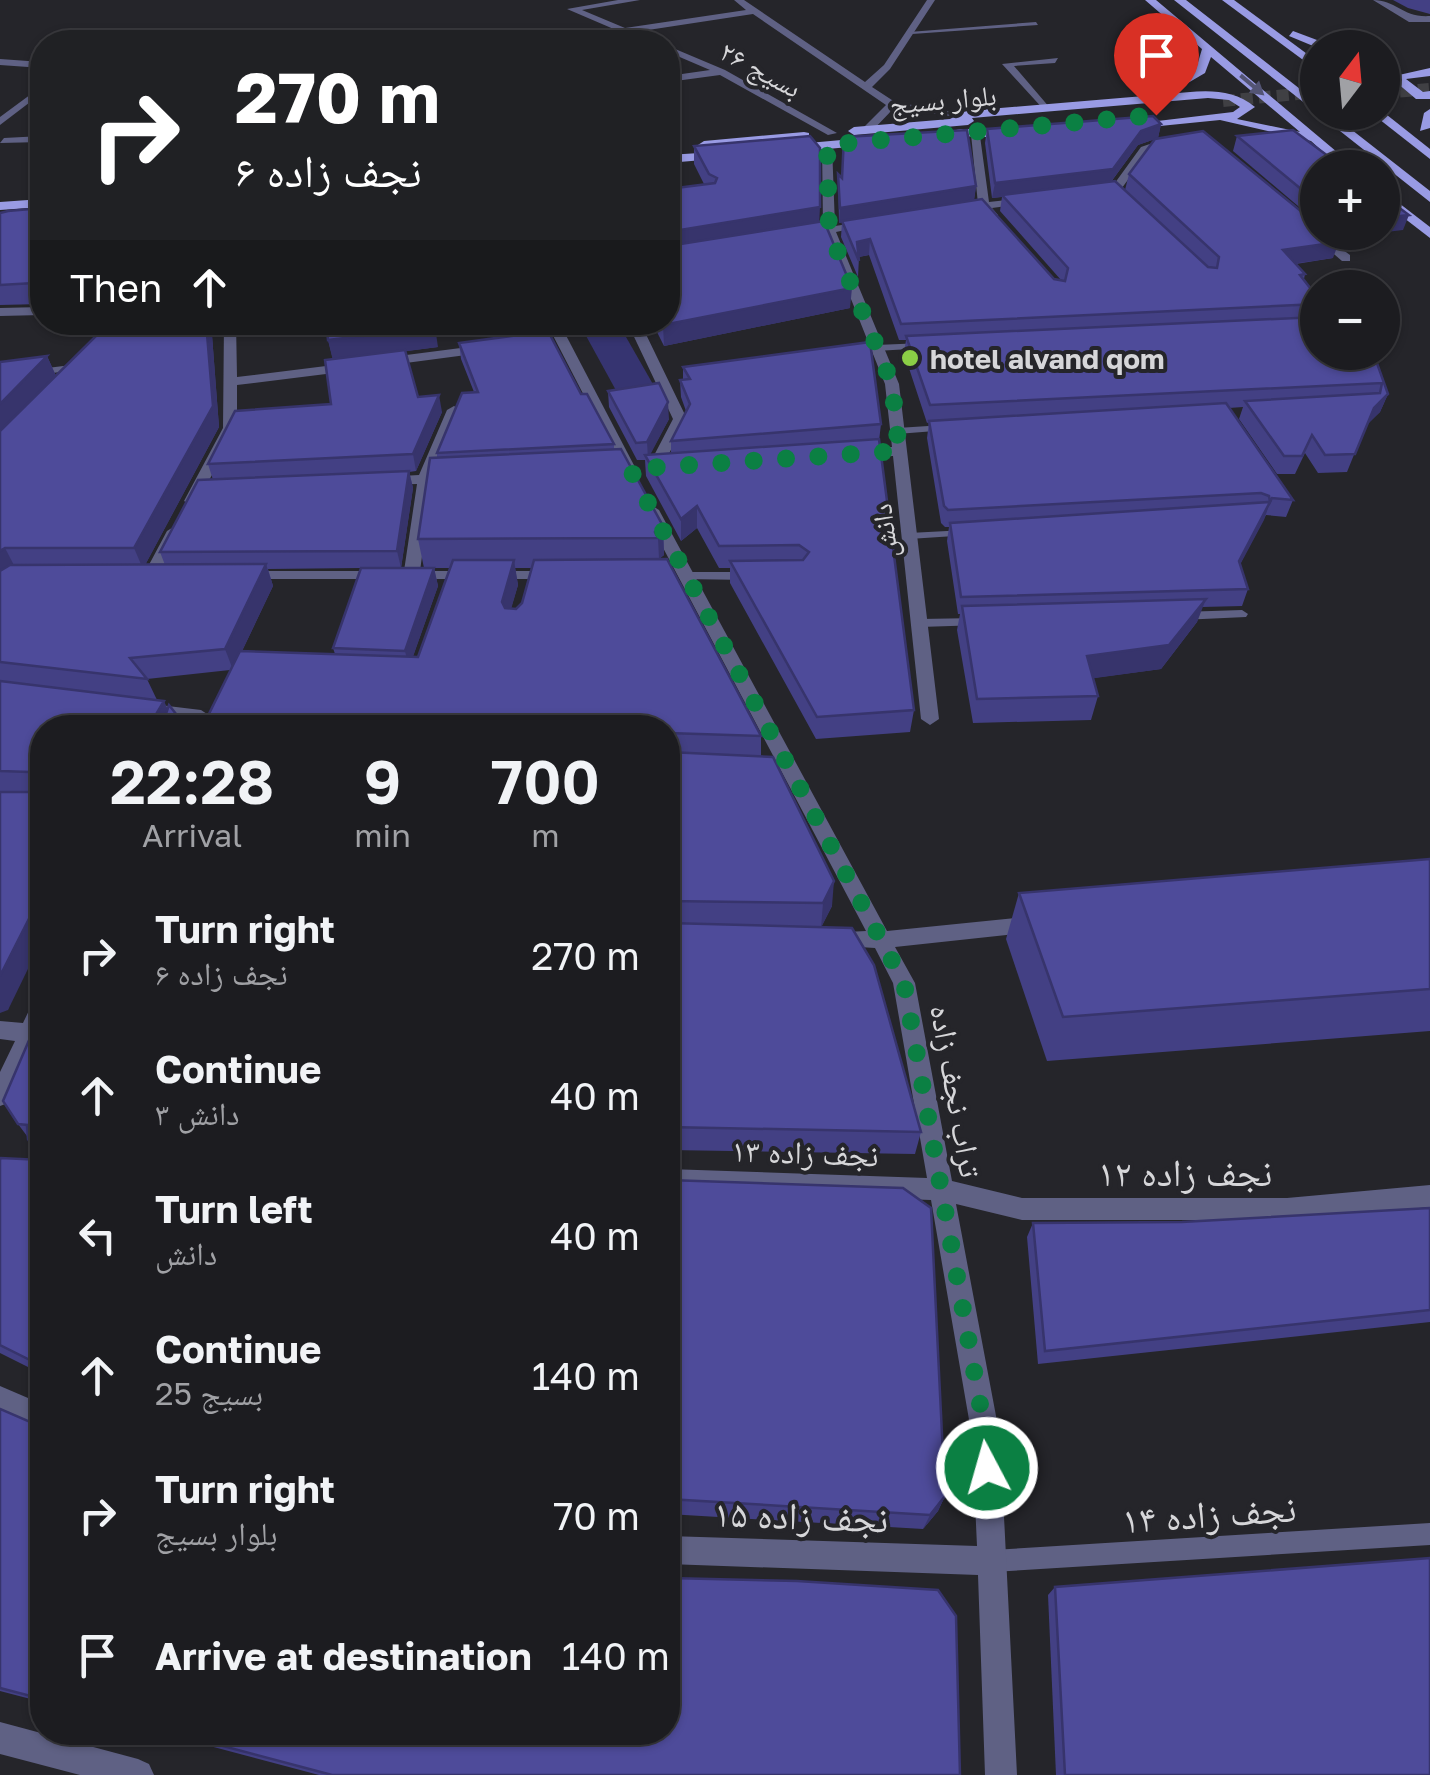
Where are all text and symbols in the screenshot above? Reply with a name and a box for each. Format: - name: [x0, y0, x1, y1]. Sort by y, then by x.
- pin: [1114, 13, 1199, 116]
- icon: arrive: [1129, 28, 1184, 83]
- north arrow: [1300, 30, 1400, 130]
- map controls: [1300, 30, 1400, 370]
- street label: بسیج ۲۶: [714, 34, 807, 106]
- text: 270 m: [235, 54, 440, 138]
- icon: right: [70, 70, 200, 200]
- one-way arrow: [1239, 74, 1264, 95]
- street label: بلوار بسیج: [888, 78, 998, 122]
- text: نجف زاده ۶: [235, 143, 422, 197]
- button: +: [1300, 150, 1400, 250]
- icon: ahead: [182, 260, 237, 315]
- text: Then: [70, 265, 162, 310]
- button: −: [1300, 270, 1400, 370]
- place label: hotel alvand qom: [930, 342, 1165, 375]
- marker: hotel alvand qom: [899, 347, 921, 369]
- street label: دانش: [864, 502, 906, 560]
- text: 22:28: [110, 745, 274, 817]
- text: 9: [364, 745, 401, 817]
- text: 700: [491, 745, 600, 817]
- text: Arrival: [142, 816, 242, 854]
- text: min: [354, 816, 411, 854]
- text: m: [531, 816, 560, 854]
- text: Turn right: [155, 906, 335, 951]
- icon: right: [70, 928, 125, 983]
- text: 270 m: [531, 933, 640, 978]
- text: نجف زاده ۶: [155, 954, 288, 992]
- street label: تراب نجف زاده: [923, 1002, 991, 1180]
- text: Continue: [155, 1046, 321, 1091]
- icon: ahead: [70, 1068, 125, 1123]
- text: 40 m: [550, 1073, 640, 1118]
- text: دانش ۳: [155, 1094, 240, 1132]
- street label: نجف زاده ۱۳: [731, 1130, 879, 1174]
- street label: نجف زاده ۱۲: [1098, 1149, 1272, 1194]
- text: Turn left: [155, 1186, 313, 1231]
- icon: left: [70, 1208, 125, 1263]
- text: 40 m: [550, 1213, 640, 1258]
- text: دانش: [155, 1234, 217, 1272]
- text: Continue: [155, 1326, 321, 1371]
- icon: ahead: [70, 1348, 125, 1403]
- text: 140 m: [532, 1353, 640, 1398]
- text: بسیج 25: [155, 1374, 263, 1412]
- position arrow: [935, 1416, 1039, 1520]
- text: Turn right: [155, 1466, 335, 1511]
- street label: نجف زاده ۱۴: [1120, 1484, 1298, 1542]
- icon: right: [70, 1488, 125, 1543]
- street label: نجف زاده ۱۵: [713, 1489, 889, 1541]
- text: 70 m: [553, 1493, 640, 1538]
- text: بلوار بسیج: [155, 1514, 277, 1552]
- icon: arrive: [70, 1628, 125, 1683]
- text: Arrive at destination: [155, 1633, 532, 1678]
- text: 140 m: [562, 1633, 670, 1678]

